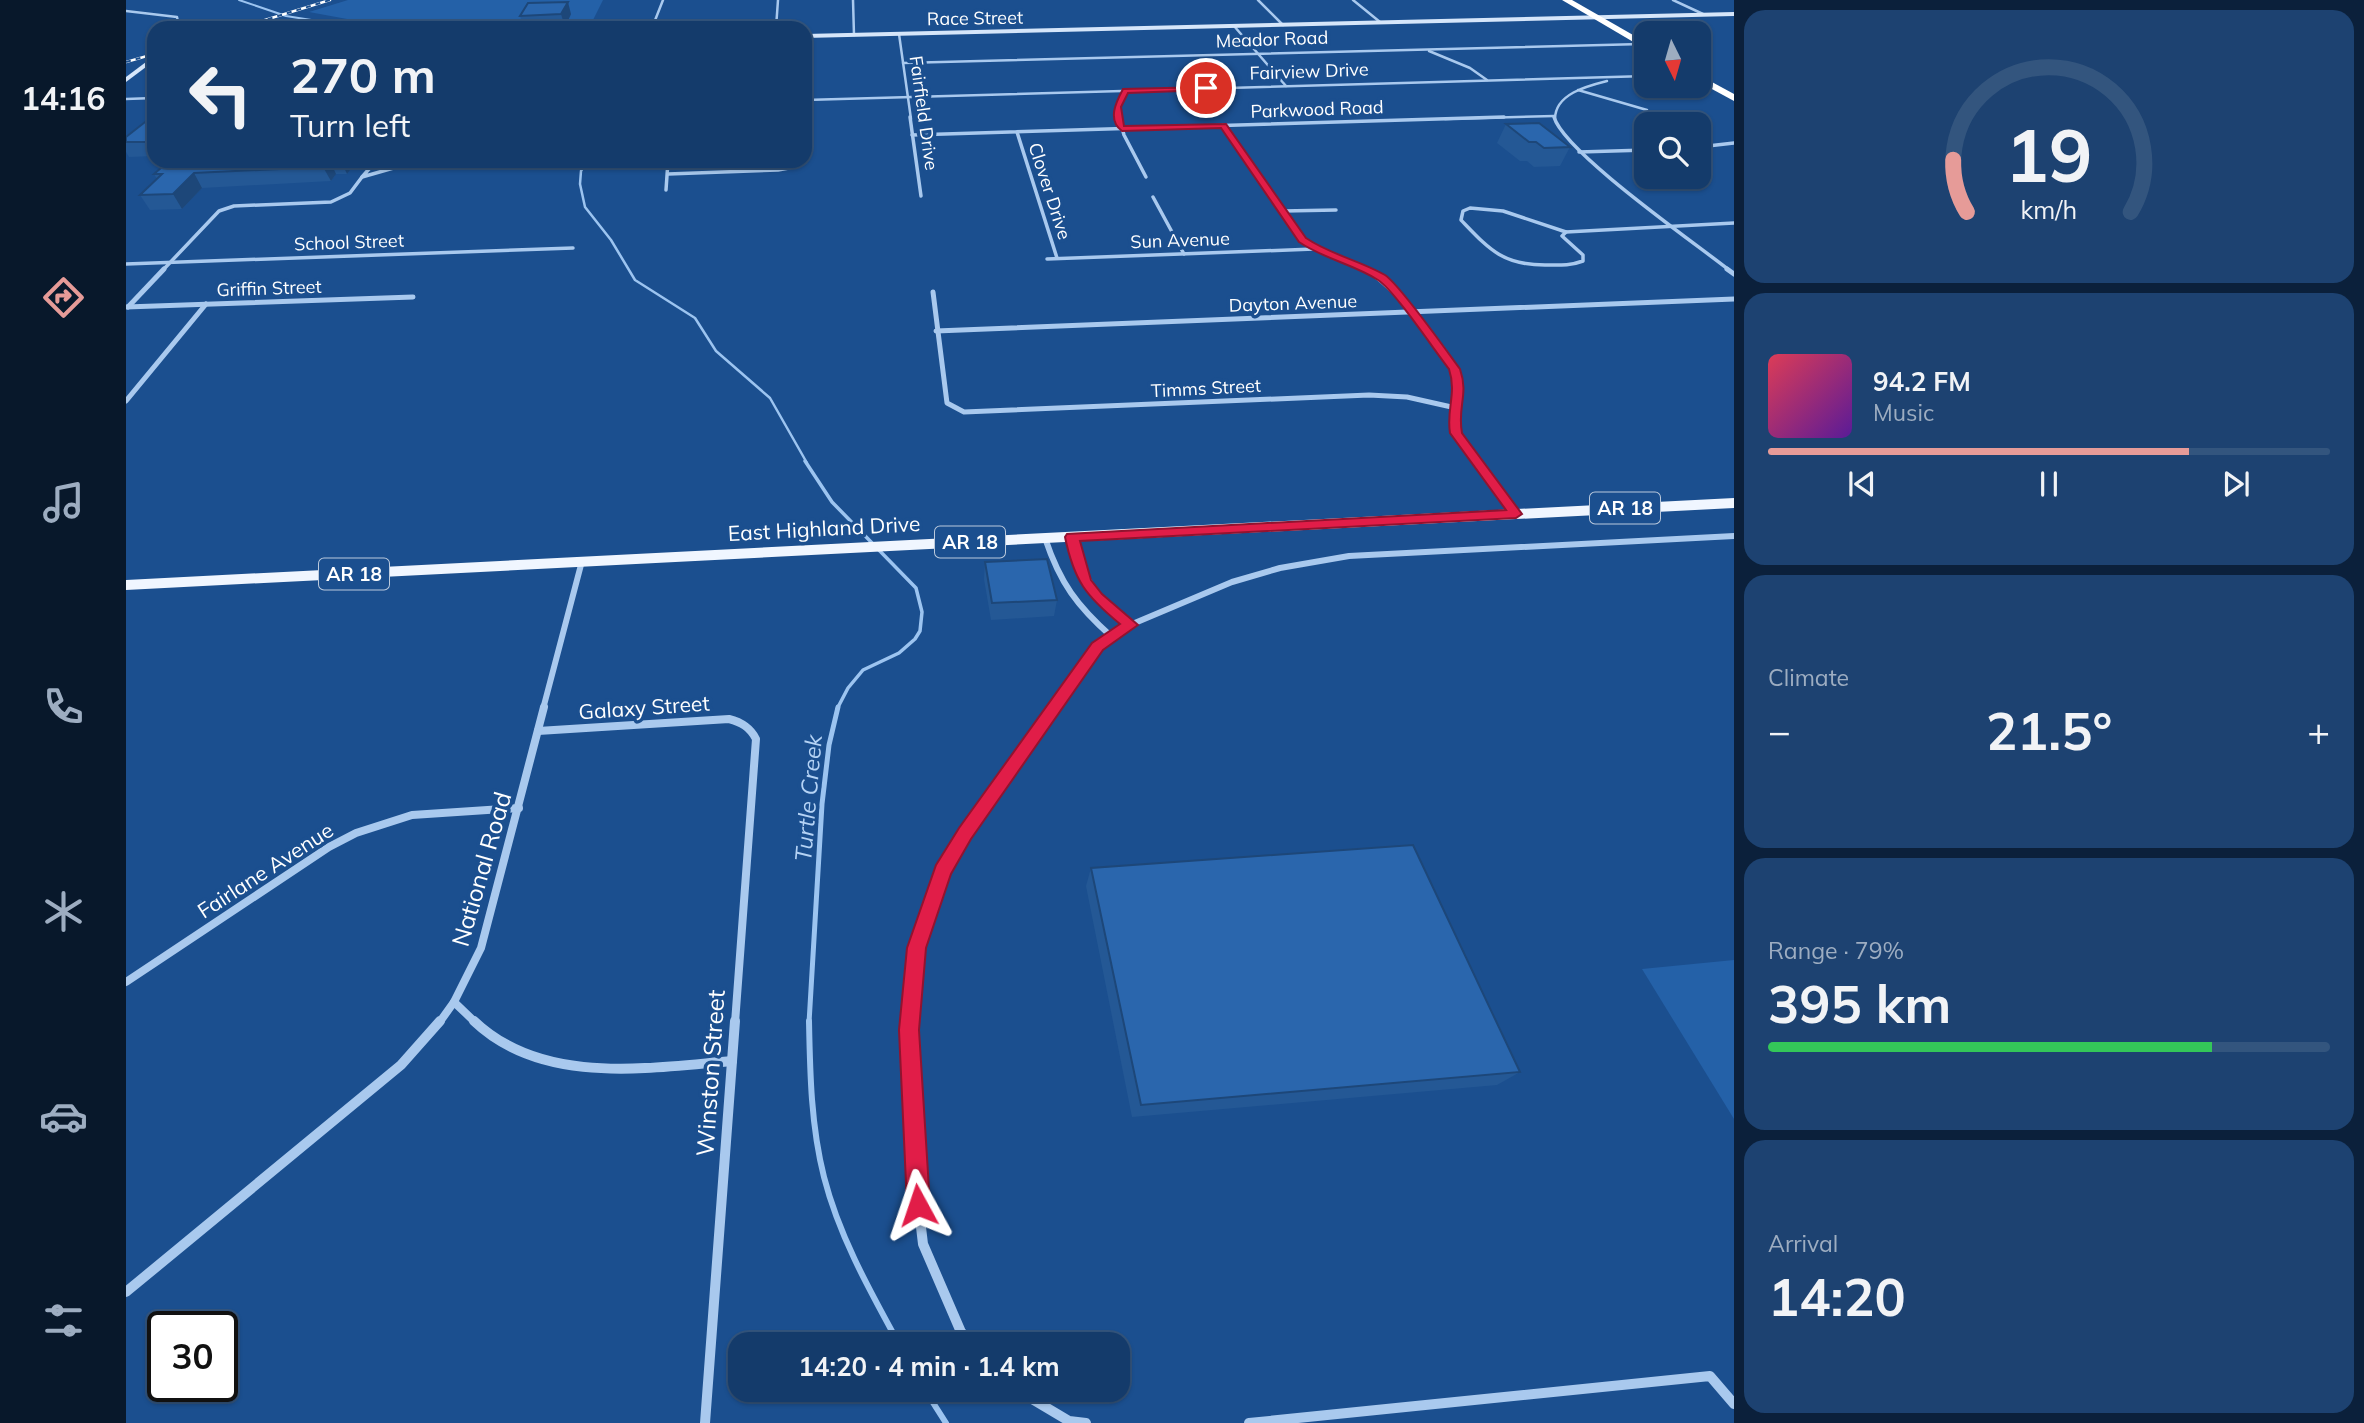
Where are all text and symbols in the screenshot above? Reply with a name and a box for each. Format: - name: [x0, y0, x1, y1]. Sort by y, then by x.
- street label: Race Street: [927, 6, 1023, 30]
- north arrow: [1634, 21, 1712, 98]
- map controls: [1634, 21, 1711, 189]
- street label: Meador Road: [1215, 26, 1329, 52]
- text: 270 m: [290, 44, 436, 105]
- icon: left: [175, 49, 266, 140]
- street label: Fairfield Drive: [905, 54, 943, 172]
- street label: Fairview Drive: [1249, 57, 1369, 85]
- pin: [1176, 58, 1236, 118]
- icon: arrive: [1187, 69, 1225, 107]
- text: 14:16: [21, 78, 105, 118]
- street label: Parkwood Road: [1250, 95, 1384, 123]
- text: Turn left: [290, 105, 410, 145]
- text: 19: [2005, 110, 2093, 201]
- button: search: [1634, 112, 1711, 189]
- street label: Clover Drive: [1024, 140, 1076, 242]
- text: km/h: [2021, 194, 2077, 225]
- street label: Sun Avenue: [1130, 227, 1230, 253]
- street label: School Street: [294, 229, 404, 255]
- icon: directions: [39, 273, 88, 322]
- street label: Griffin Street: [216, 275, 322, 301]
- street label: Dayton Avenue: [1228, 289, 1358, 317]
- text: 94.2 FM: [1873, 365, 1971, 398]
- street label: Timms Street: [1150, 374, 1262, 402]
- text: Music: [1873, 398, 1934, 427]
- icon: previous: [1843, 465, 1881, 503]
- icon: pause: [2030, 465, 2068, 503]
- icon: next: [2217, 465, 2255, 503]
- icon: music: [39, 478, 88, 527]
- road number: AR 18: [1590, 492, 1660, 524]
- street label: East Highland Drive: [727, 510, 921, 546]
- road number: AR 18: [935, 526, 1005, 558]
- road number: AR 18: [319, 558, 389, 590]
- text: Climate: [1768, 663, 1849, 692]
- icon: phone: [39, 682, 88, 731]
- street label: Galaxy Street: [578, 689, 710, 725]
- text: 21.5°: [1986, 698, 2112, 763]
- text: −: [1768, 707, 1791, 755]
- text: +: [2307, 707, 2330, 755]
- water label: Turtle Creek: [788, 732, 828, 863]
- street label: National Road: [445, 788, 517, 950]
- street label: Fairlane Avenue: [192, 816, 338, 924]
- icon: climate: [39, 887, 88, 936]
- text: Range · 79%: [1768, 936, 1904, 965]
- text: 395 km: [1768, 971, 1951, 1036]
- street label: Winston Street: [689, 989, 731, 1157]
- icon: car: [39, 1092, 88, 1141]
- position arrow: [881, 1168, 955, 1242]
- text: Arrival: [1768, 1229, 1838, 1258]
- text: 14:20: [1768, 1264, 1906, 1329]
- icon: filters: [39, 1296, 88, 1345]
- speed limit sign: 30: [147, 1311, 238, 1402]
- text: 14:20 · 4 min · 1.4 km: [798, 1350, 1060, 1383]

